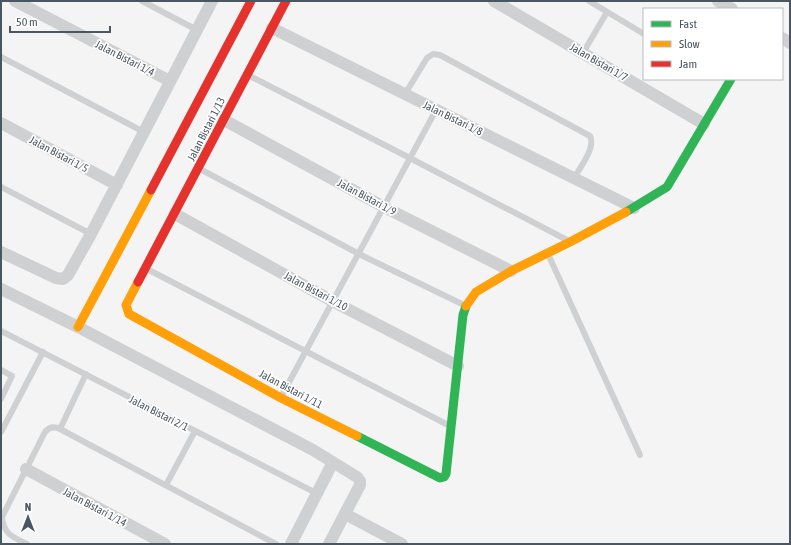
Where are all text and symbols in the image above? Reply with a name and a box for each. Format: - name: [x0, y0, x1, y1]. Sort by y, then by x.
- scale bar: [10, 8, 110, 34]
- legend: [643, 8, 783, 80]
- text: 50 m: [16, 15, 38, 29]
- text: Fast: [679, 17, 697, 31]
- text: Slow: [679, 37, 700, 51]
- street label: Jalan Bistari 1/4: [93, 38, 157, 78]
- street label: Jalan Bistari 1/7: [568, 41, 630, 83]
- text: Jam: [679, 57, 697, 71]
- street label: Jalan Bistari 1/13: [185, 95, 227, 163]
- street label: Jalan Bistari 1/8: [421, 98, 485, 138]
- street label: Jalan Bistari 1/5: [28, 133, 90, 175]
- street label: Jalan Bistari 1/9: [336, 176, 398, 218]
- street label: Jalan Bistari 1/10: [282, 269, 350, 313]
- street label: Jalan Bistari 1/11: [257, 367, 325, 411]
- street label: Jalan Bistari 2/1: [127, 393, 191, 433]
- street label: Jalan Bistari 1/14: [61, 485, 129, 529]
- north arrow: [8, 497, 48, 537]
- text: N: [25, 501, 31, 513]

